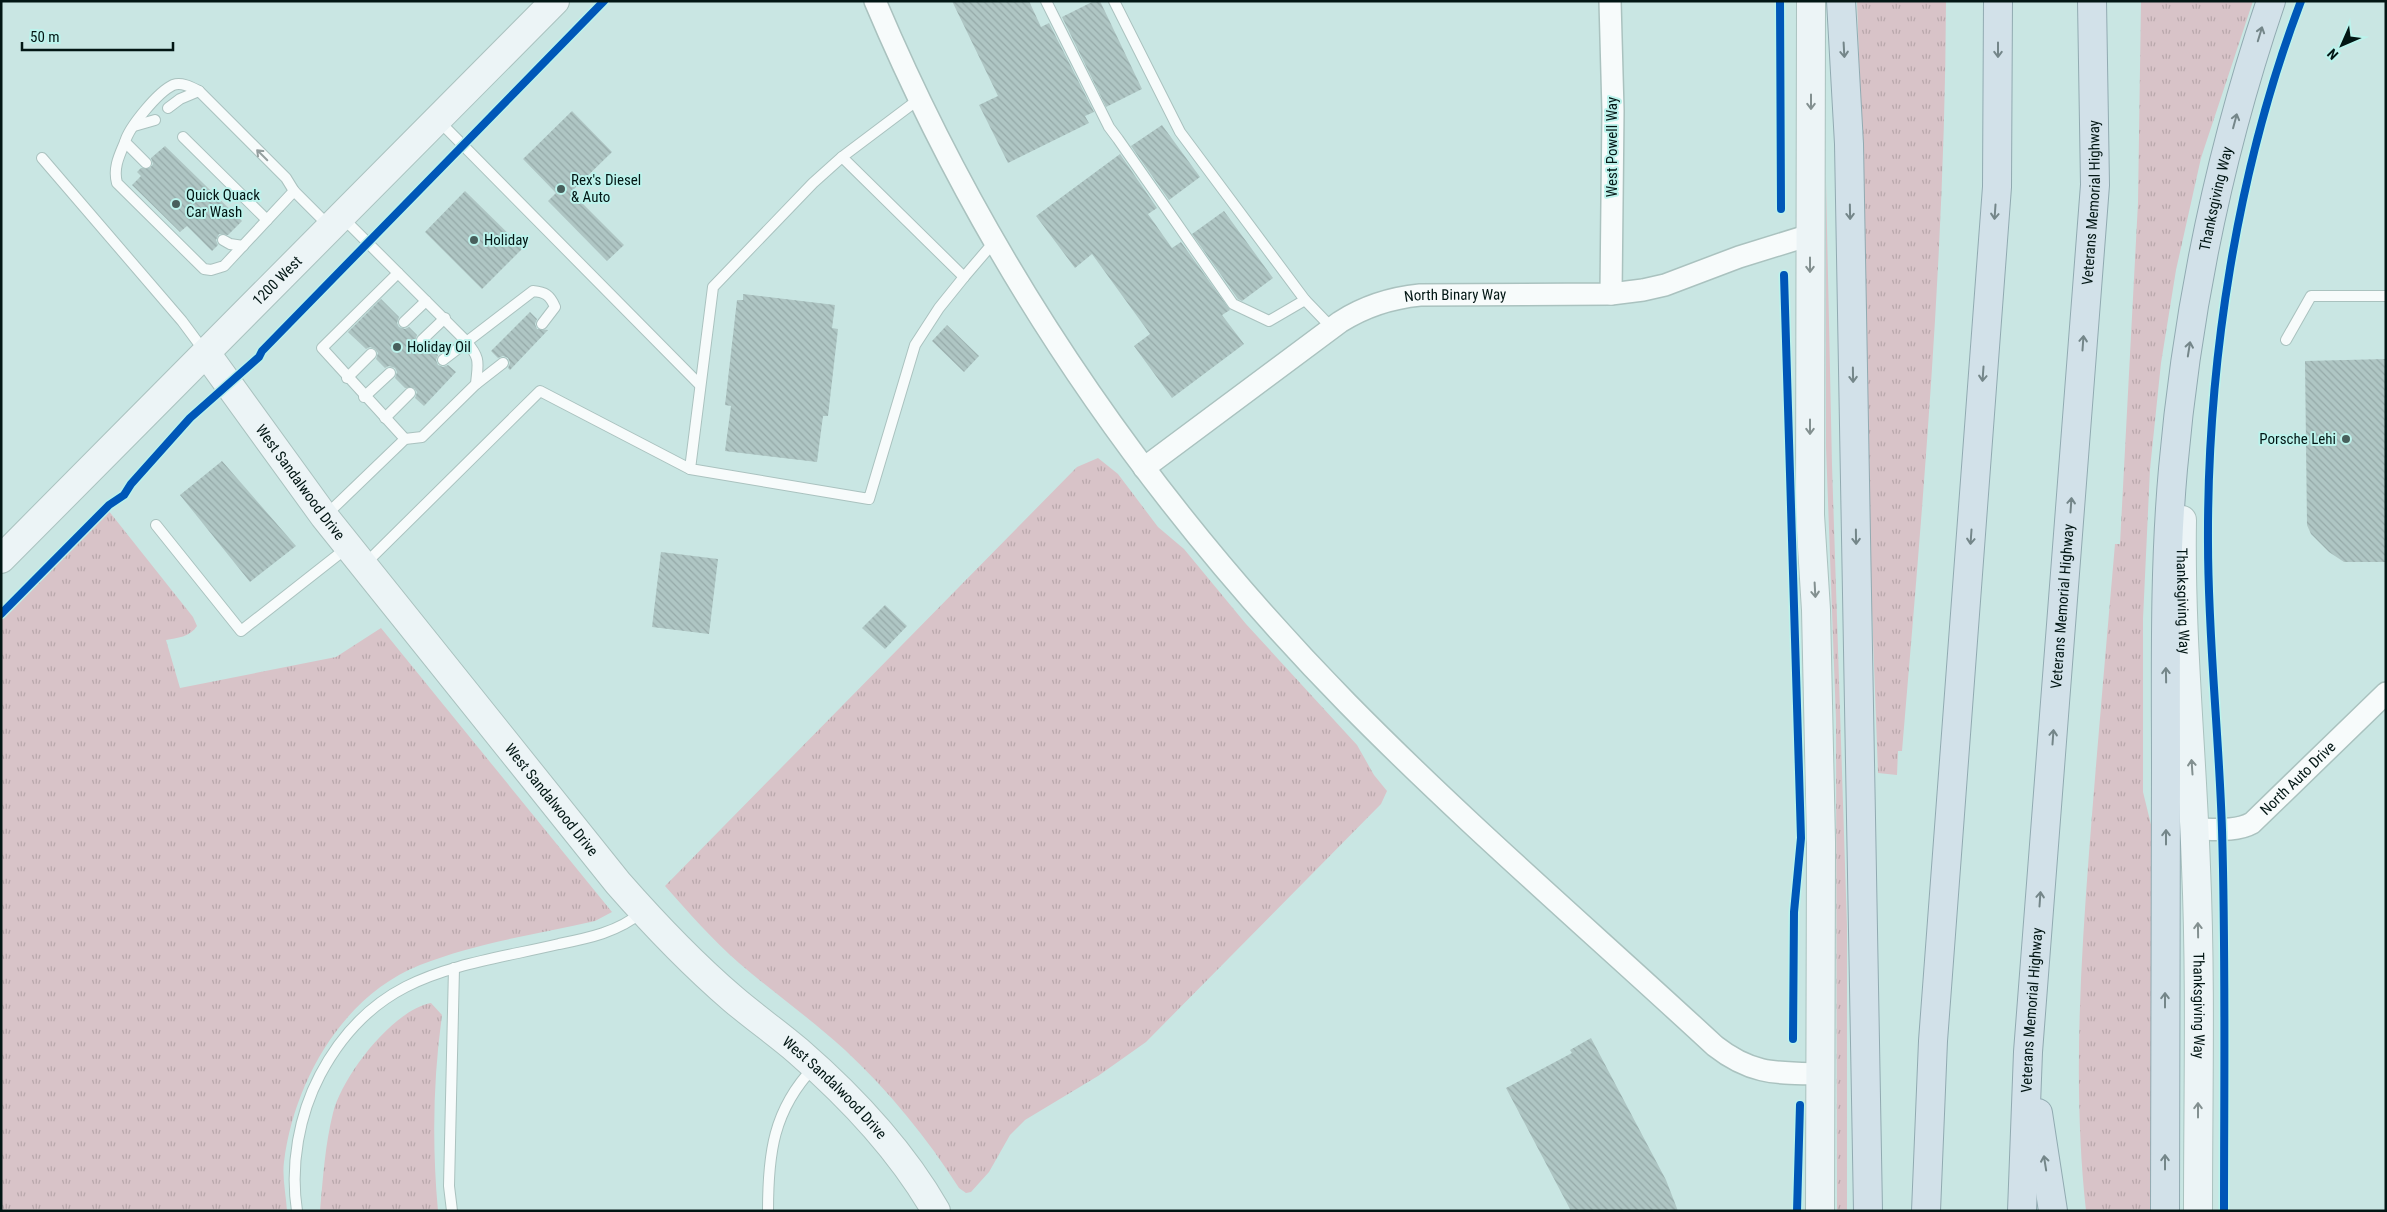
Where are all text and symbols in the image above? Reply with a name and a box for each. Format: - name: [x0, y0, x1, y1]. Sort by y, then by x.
- scale bar: [22, 20, 174, 52]
- north arrow: [2317, 20, 2367, 70]
- one-way arrow: [2256, 26, 2266, 42]
- text: 50 m: [30, 28, 60, 46]
- one-way arrow: [1839, 42, 1848, 58]
- one-way arrow: [1993, 42, 2003, 58]
- text: N: [2324, 46, 2341, 63]
- one-way arrow: [1806, 94, 1816, 110]
- street label: West Powell Way: [1603, 97, 1621, 197]
- one-way arrow: [2231, 114, 2241, 130]
- street label: Veterans Memorial Highway: [2078, 120, 2104, 286]
- street label: Thanksgiving Way: [2195, 145, 2237, 253]
- one-way arrow: [256, 149, 269, 161]
- place label: Rex's Diesel & Auto: [571, 171, 641, 206]
- marker: Rex's Diesel & Auto: [555, 183, 567, 195]
- place label: Quick Quack Car Wash: [186, 186, 260, 221]
- marker: Quick Quack Car Wash: [170, 198, 182, 210]
- one-way arrow: [1845, 204, 1855, 220]
- one-way arrow: [1990, 204, 2000, 220]
- place label: Holiday: [484, 231, 528, 249]
- marker: Holiday: [468, 234, 480, 246]
- street label: 1200 West: [249, 252, 306, 309]
- one-way arrow: [1805, 256, 1815, 273]
- street label: North Binary Way: [1403, 286, 1506, 306]
- one-way arrow: [2078, 335, 2088, 351]
- place label: Holiday Oil: [407, 338, 471, 356]
- marker: Holiday Oil: [391, 341, 403, 353]
- one-way arrow: [2184, 341, 2194, 357]
- one-way arrow: [1848, 366, 1858, 383]
- one-way arrow: [1978, 366, 1987, 382]
- one-way arrow: [1805, 419, 1815, 435]
- street label: West Sandalwood Drive: [252, 421, 349, 544]
- place label: Porsche Lehi: [2259, 430, 2336, 448]
- marker: Porsche Lehi: [2340, 433, 2352, 445]
- one-way arrow: [2066, 497, 2075, 513]
- street label: Veterans Memorial Highway: [2047, 523, 2078, 690]
- one-way arrow: [1851, 528, 1861, 545]
- one-way arrow: [1966, 528, 1975, 544]
- street label: Thanksgiving Way: [2173, 548, 2194, 655]
- one-way arrow: [1810, 582, 1819, 598]
- one-way arrow: [2161, 667, 2171, 683]
- one-way arrow: [2048, 729, 2057, 745]
- street label: North Auto Drive: [2257, 738, 2339, 819]
- street label: West Sandalwood Drive: [501, 740, 602, 860]
- one-way arrow: [2187, 759, 2196, 775]
- one-way arrow: [2161, 829, 2171, 846]
- one-way arrow: [2036, 891, 2045, 907]
- one-way arrow: [2193, 922, 2203, 938]
- street label: Veterans Memorial Highway: [2017, 927, 2047, 1093]
- street label: Thanksgiving Way: [2189, 952, 2208, 1059]
- one-way arrow: [2160, 992, 2170, 1008]
- street label: West Sandalwood Drive: [779, 1033, 890, 1143]
- one-way arrow: [2193, 1102, 2203, 1118]
- one-way arrow: [2160, 1154, 2170, 1170]
- one-way arrow: [2040, 1155, 2050, 1171]

